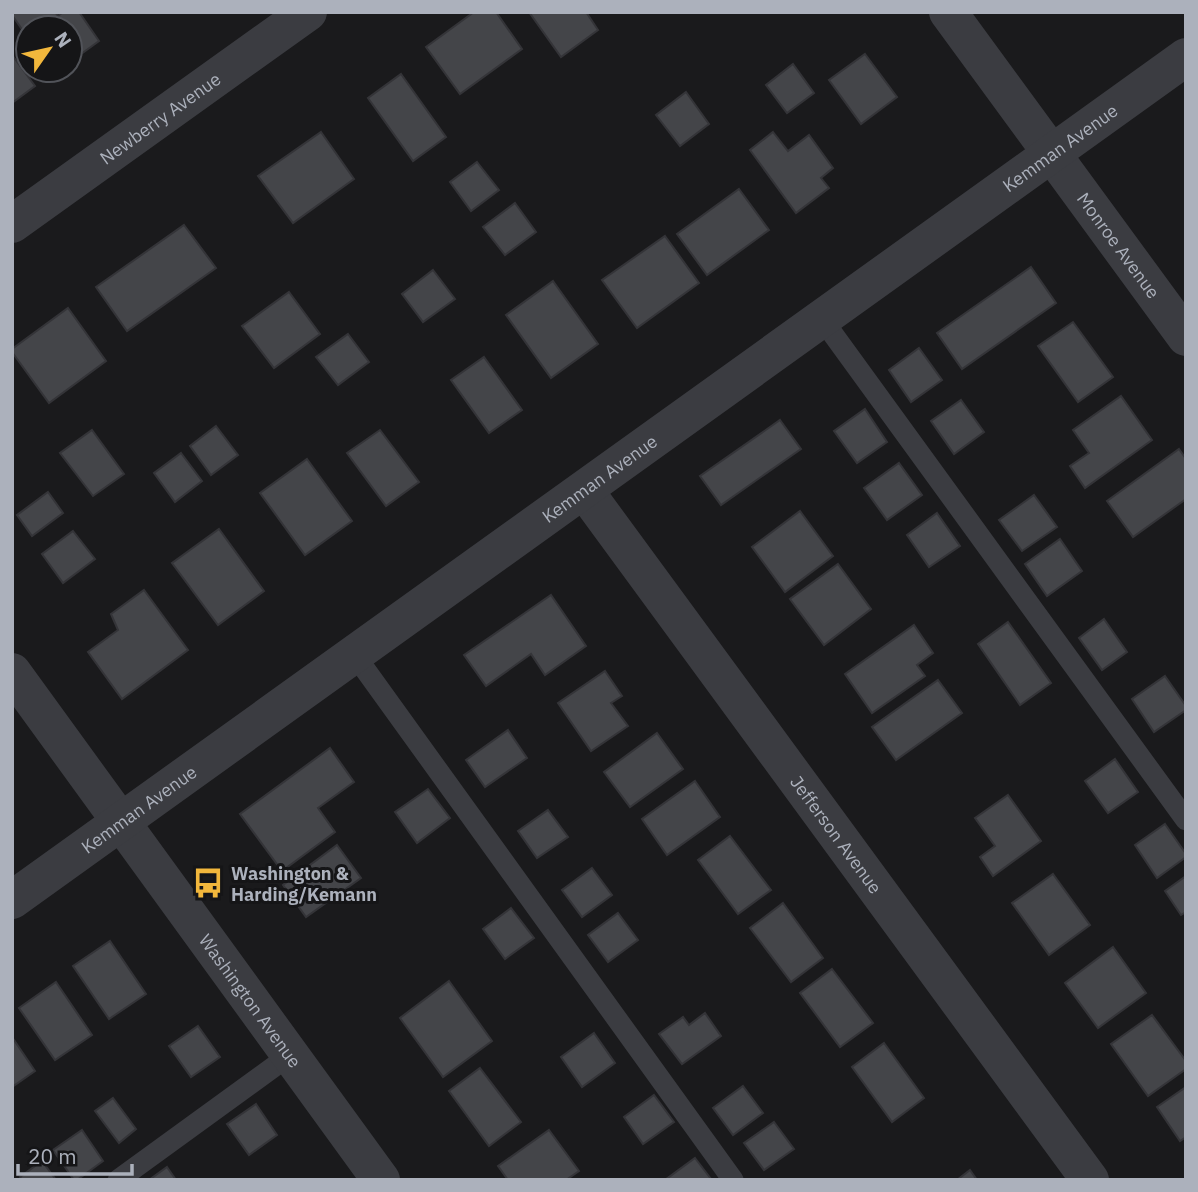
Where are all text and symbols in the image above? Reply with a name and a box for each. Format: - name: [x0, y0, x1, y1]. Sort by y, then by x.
- north arrow: [14, 14, 84, 84]
- text: N: [49, 27, 77, 52]
- street label: Newberry Avenue: [95, 67, 225, 169]
- street label: Kemman Avenue: [998, 98, 1122, 197]
- street label: Monroe Avenue: [1072, 188, 1165, 303]
- street label: Kemman Avenue: [537, 429, 662, 527]
- street label: Kemman Avenue: [77, 760, 201, 858]
- street label: Jefferson Avenue: [786, 771, 887, 898]
- place label: Washington & Harding/Kemann: [231, 862, 377, 906]
- bus stop icon: Washington & Harding/Kemann: [191, 866, 225, 900]
- street label: Washington Avenue: [194, 929, 307, 1072]
- scale bar: [18, 1132, 131, 1176]
- text: 20 m: [28, 1142, 77, 1170]

